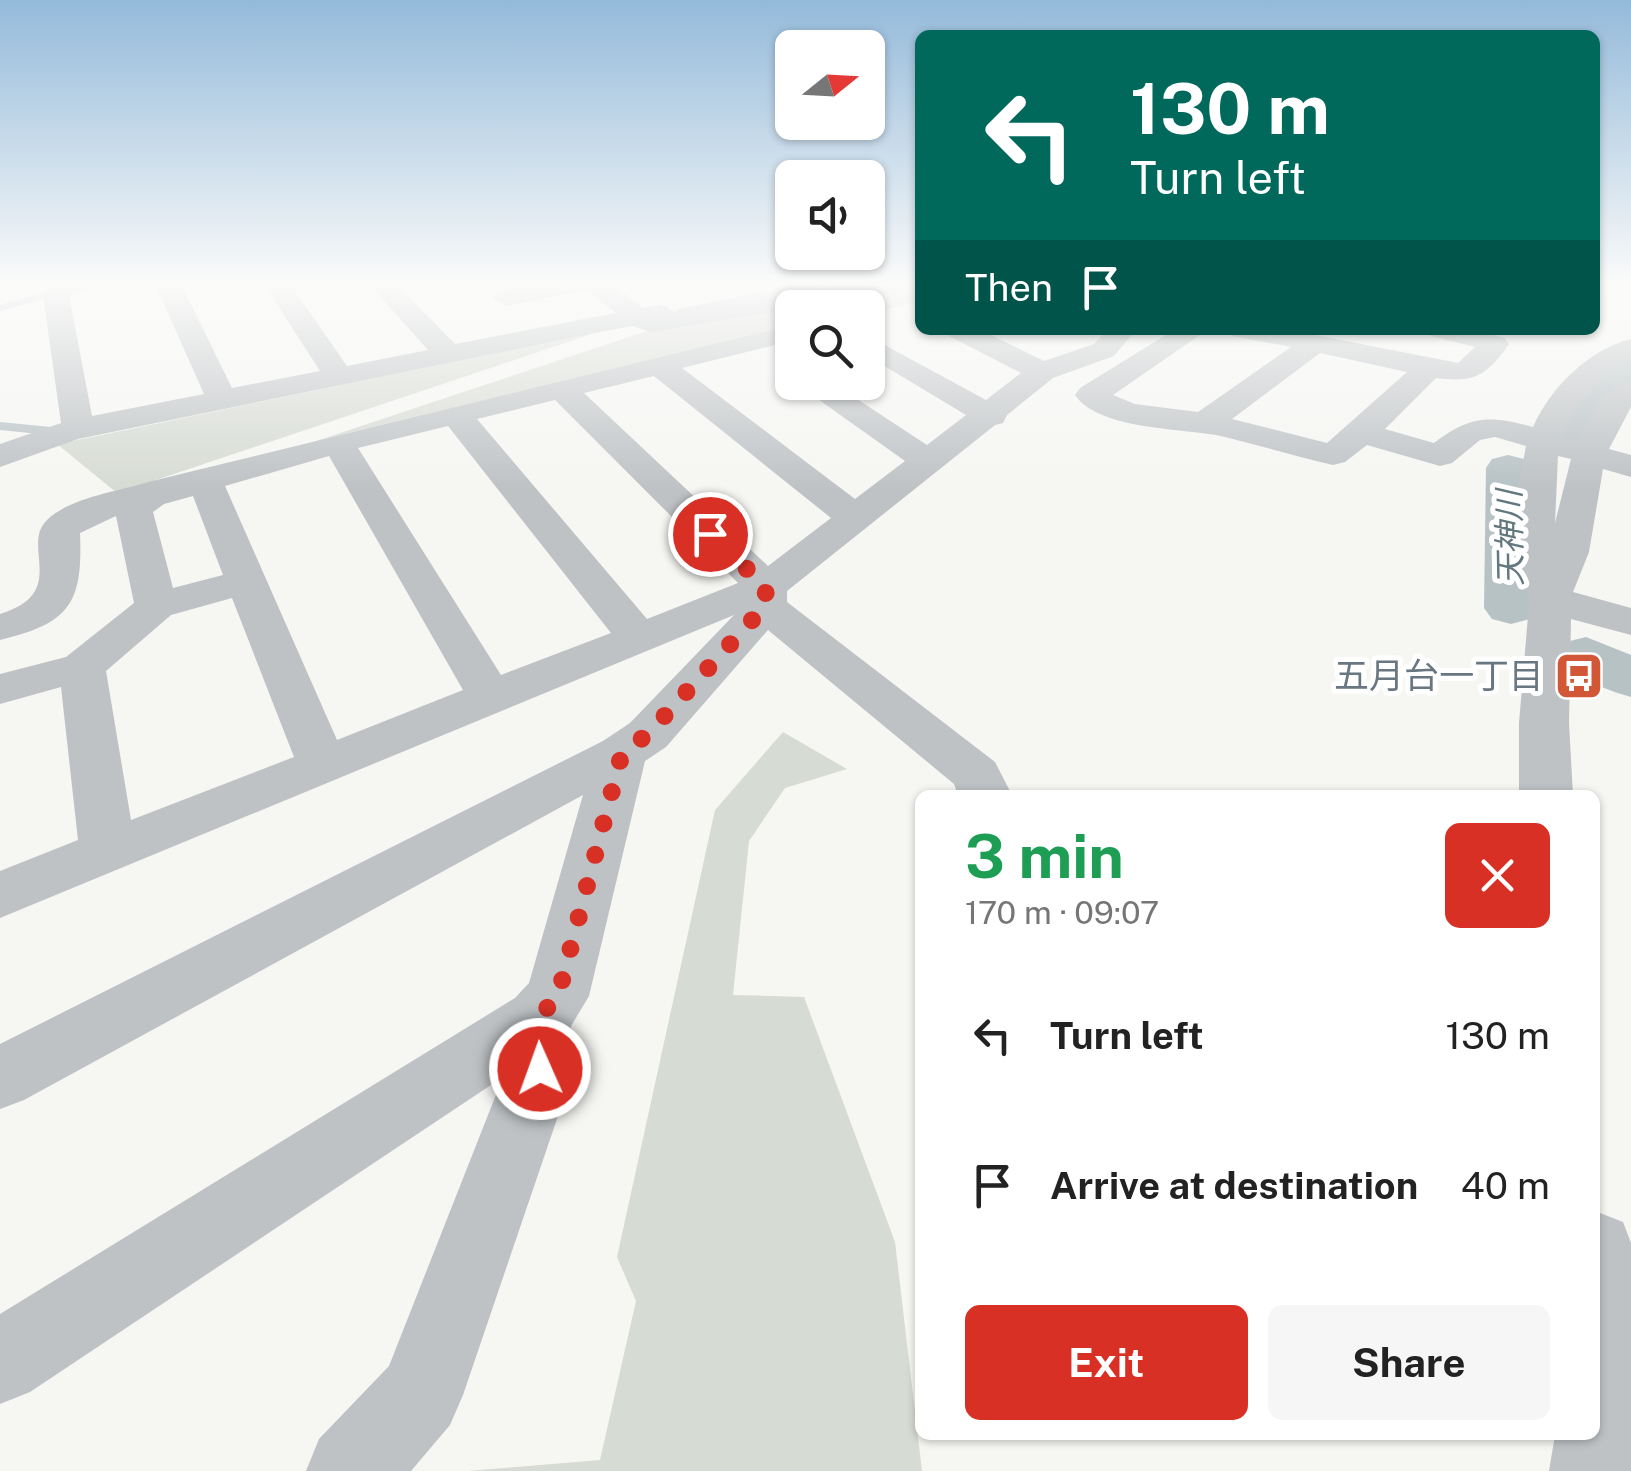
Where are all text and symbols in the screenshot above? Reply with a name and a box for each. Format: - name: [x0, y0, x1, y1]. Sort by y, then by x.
- north arrow: [775, 30, 885, 140]
- map controls: [775, 30, 885, 400]
- text: 130 m: [1130, 67, 1330, 150]
- icon: left: [965, 70, 1095, 200]
- text: Turn left: [1130, 151, 1306, 204]
- button: sound: [775, 160, 885, 270]
- icon: arrive: [1073, 260, 1128, 315]
- text: Then: [965, 265, 1053, 310]
- button: search: [775, 290, 885, 400]
- water label: 天神川: [1490, 487, 1529, 586]
- pin: [668, 492, 753, 577]
- icon: arrive: [683, 507, 738, 562]
- bus stop icon: 五月台一丁目: [1553, 650, 1605, 702]
- place label: 五月台一丁目: [1334, 655, 1544, 696]
- text: 3 min: [965, 821, 1124, 892]
- button: close: [1445, 823, 1550, 928]
- text: 170 m · 09:07: [965, 894, 1159, 931]
- icon: left: [965, 1008, 1020, 1063]
- text: Turn left: [1050, 1013, 1204, 1058]
- text: 130 m: [1445, 1013, 1550, 1058]
- position arrow: [488, 1017, 592, 1121]
- icon: arrive: [965, 1158, 1020, 1213]
- text: Arrive at destination: [1050, 1163, 1418, 1208]
- text: 40 m: [1461, 1163, 1550, 1208]
- button: Exit: [965, 1305, 1248, 1420]
- button: Share: [1268, 1305, 1550, 1420]

